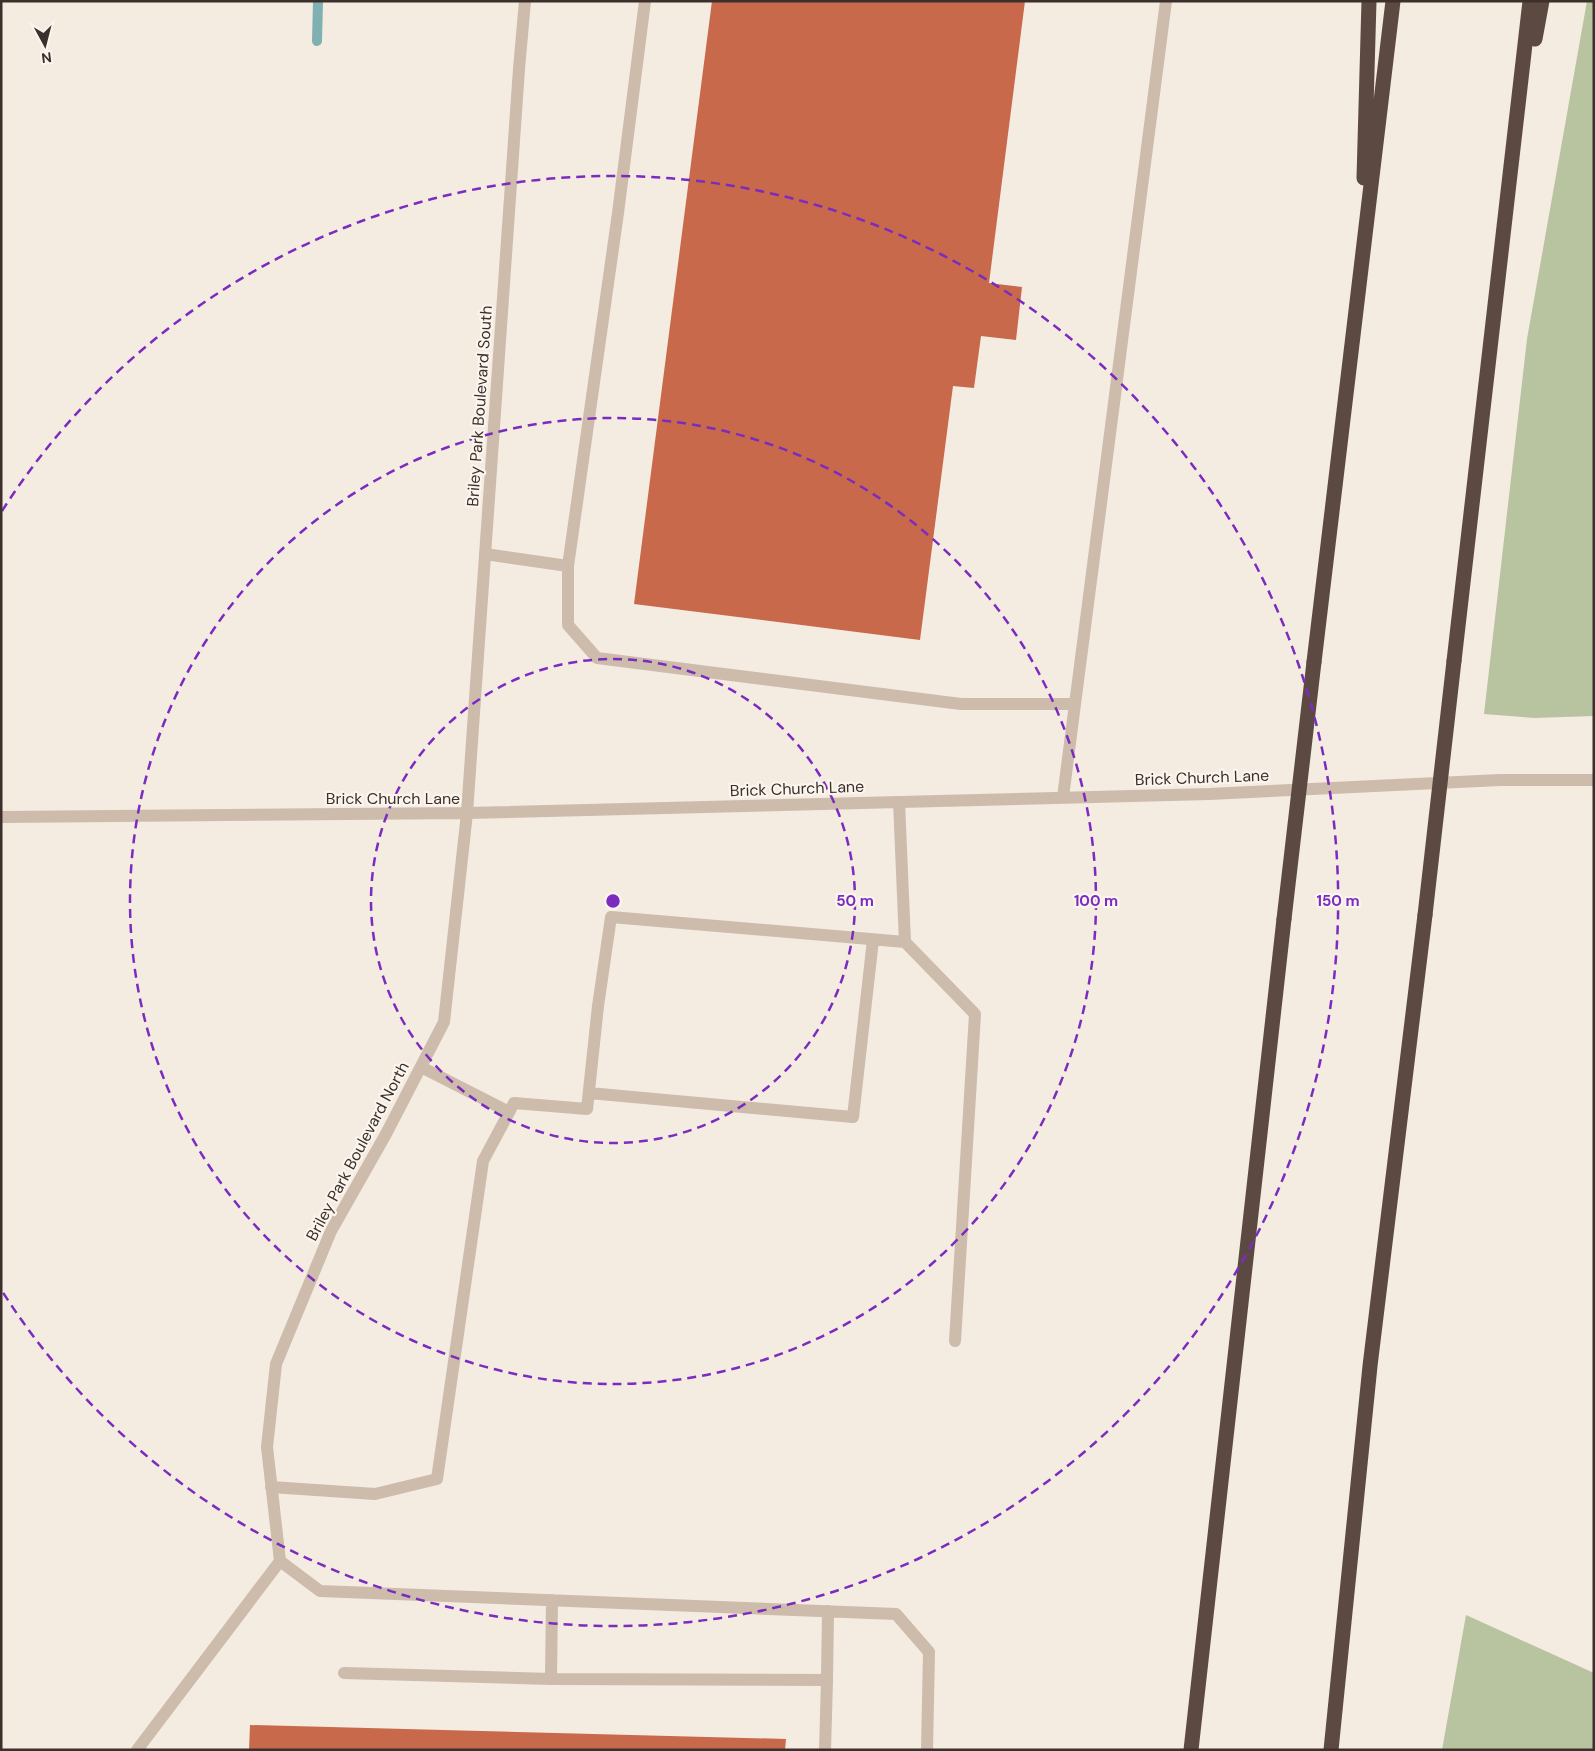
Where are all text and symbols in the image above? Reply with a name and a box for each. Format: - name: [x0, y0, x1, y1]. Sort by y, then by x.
- north arrow: [20, 20, 70, 70]
- text: N: [40, 48, 53, 67]
- street label: Briley Park Boulevard South: [462, 305, 497, 507]
- street label: Brick Church Lane: [1135, 765, 1270, 790]
- street label: Brick Church Lane: [730, 776, 865, 801]
- street label: Brick Church Lane: [326, 788, 460, 809]
- text: 50 m: [836, 891, 874, 911]
- text: 100 m: [1074, 891, 1118, 911]
- text: 150 m: [1317, 891, 1360, 911]
- centre of rings: [604, 892, 622, 910]
- street label: Briley Park Boulevard North: [301, 1058, 414, 1244]

